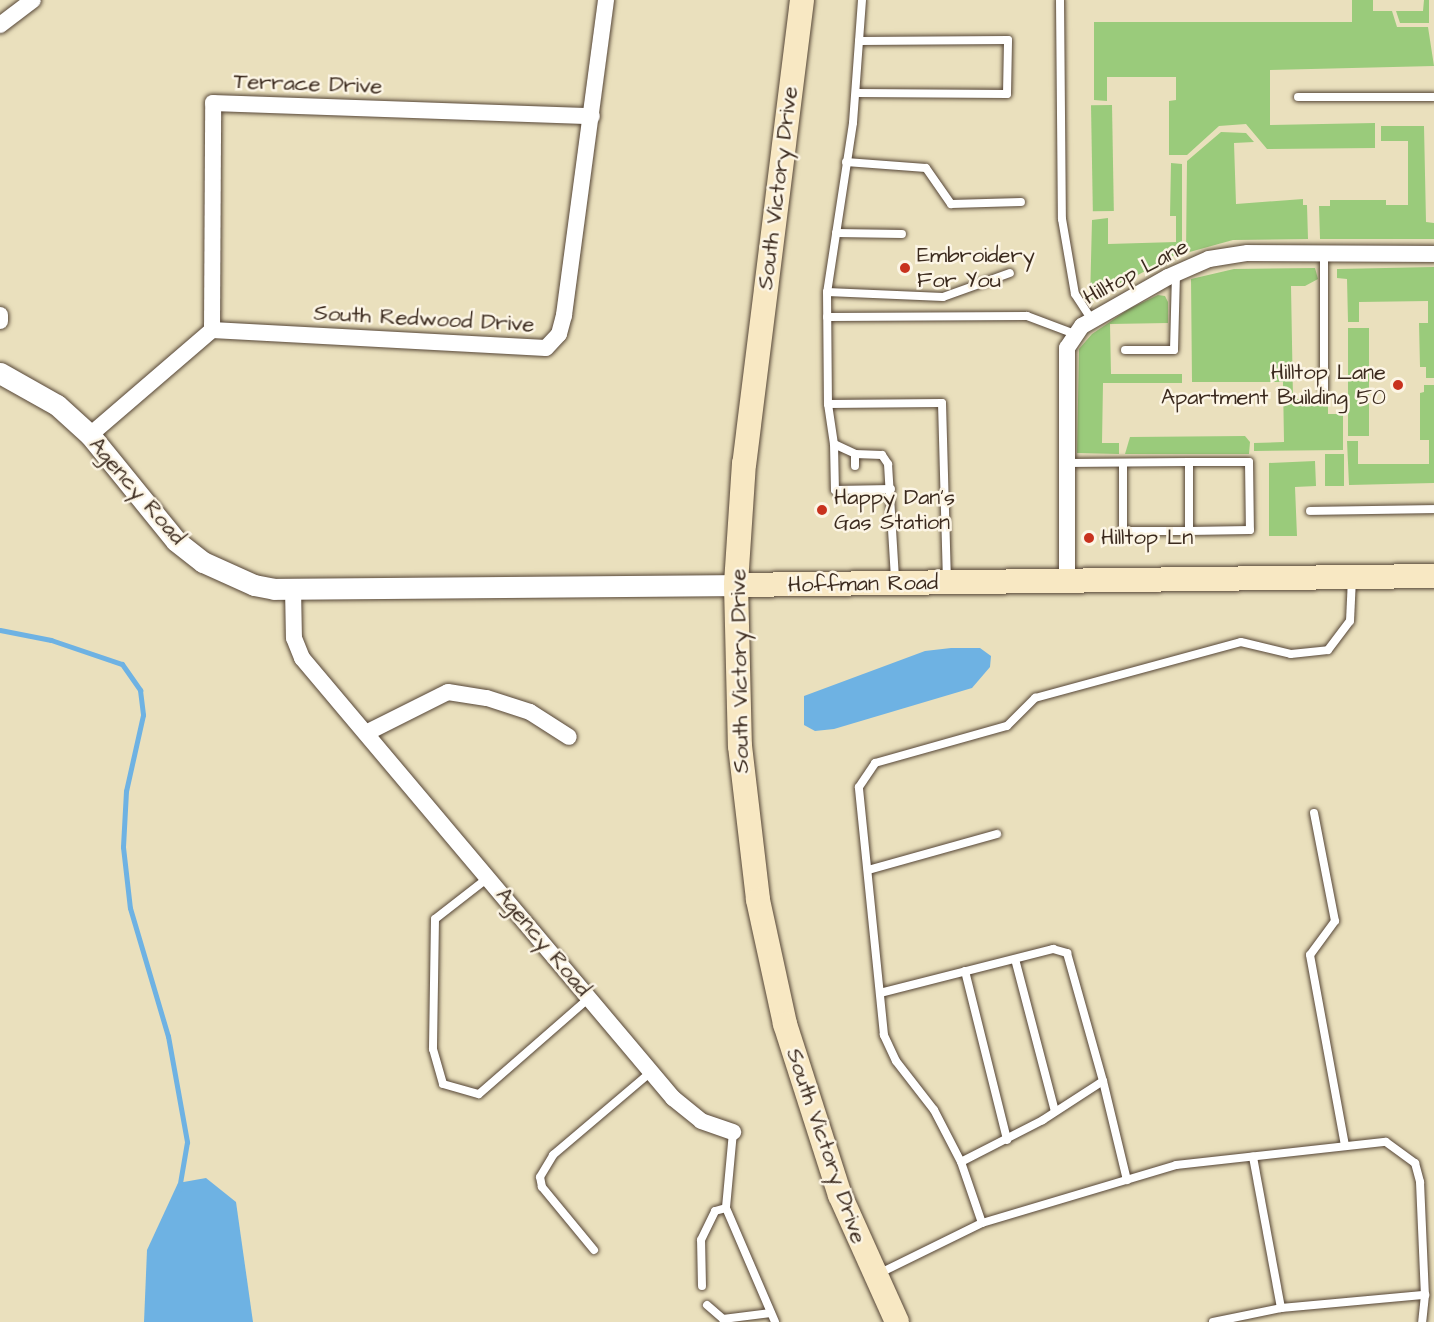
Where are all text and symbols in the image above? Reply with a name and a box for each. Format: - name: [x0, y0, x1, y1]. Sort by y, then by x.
- street label: Terrace Drive: [233, 68, 383, 100]
- street label: South Victory Drive: [752, 85, 804, 291]
- street label: Hilltop Lane: [1079, 233, 1193, 311]
- place label: Embroidery For You: [917, 242, 1035, 294]
- marker: Embroidery For You: [898, 261, 912, 275]
- street label: South Redwood Drive: [313, 300, 535, 338]
- place label: Hilltop Lane Apartment Building 50: [1161, 359, 1386, 410]
- marker: Hilltop Lane Apartment Building 50: [1391, 378, 1405, 392]
- street label: Agency Road: [83, 432, 191, 550]
- place label: Happy Dan's Gas Station: [834, 484, 955, 536]
- marker: Happy Dan's Gas Station: [815, 503, 829, 517]
- place label: Hilltop Ln: [1101, 525, 1193, 551]
- marker: Hilltop Ln: [1082, 531, 1096, 545]
- street label: South Victory Drive: [725, 568, 755, 774]
- street label: Hoffman Road: [788, 569, 938, 599]
- street label: Agency Road: [490, 882, 596, 1002]
- street label: South Victory Drive: [780, 1045, 872, 1247]

